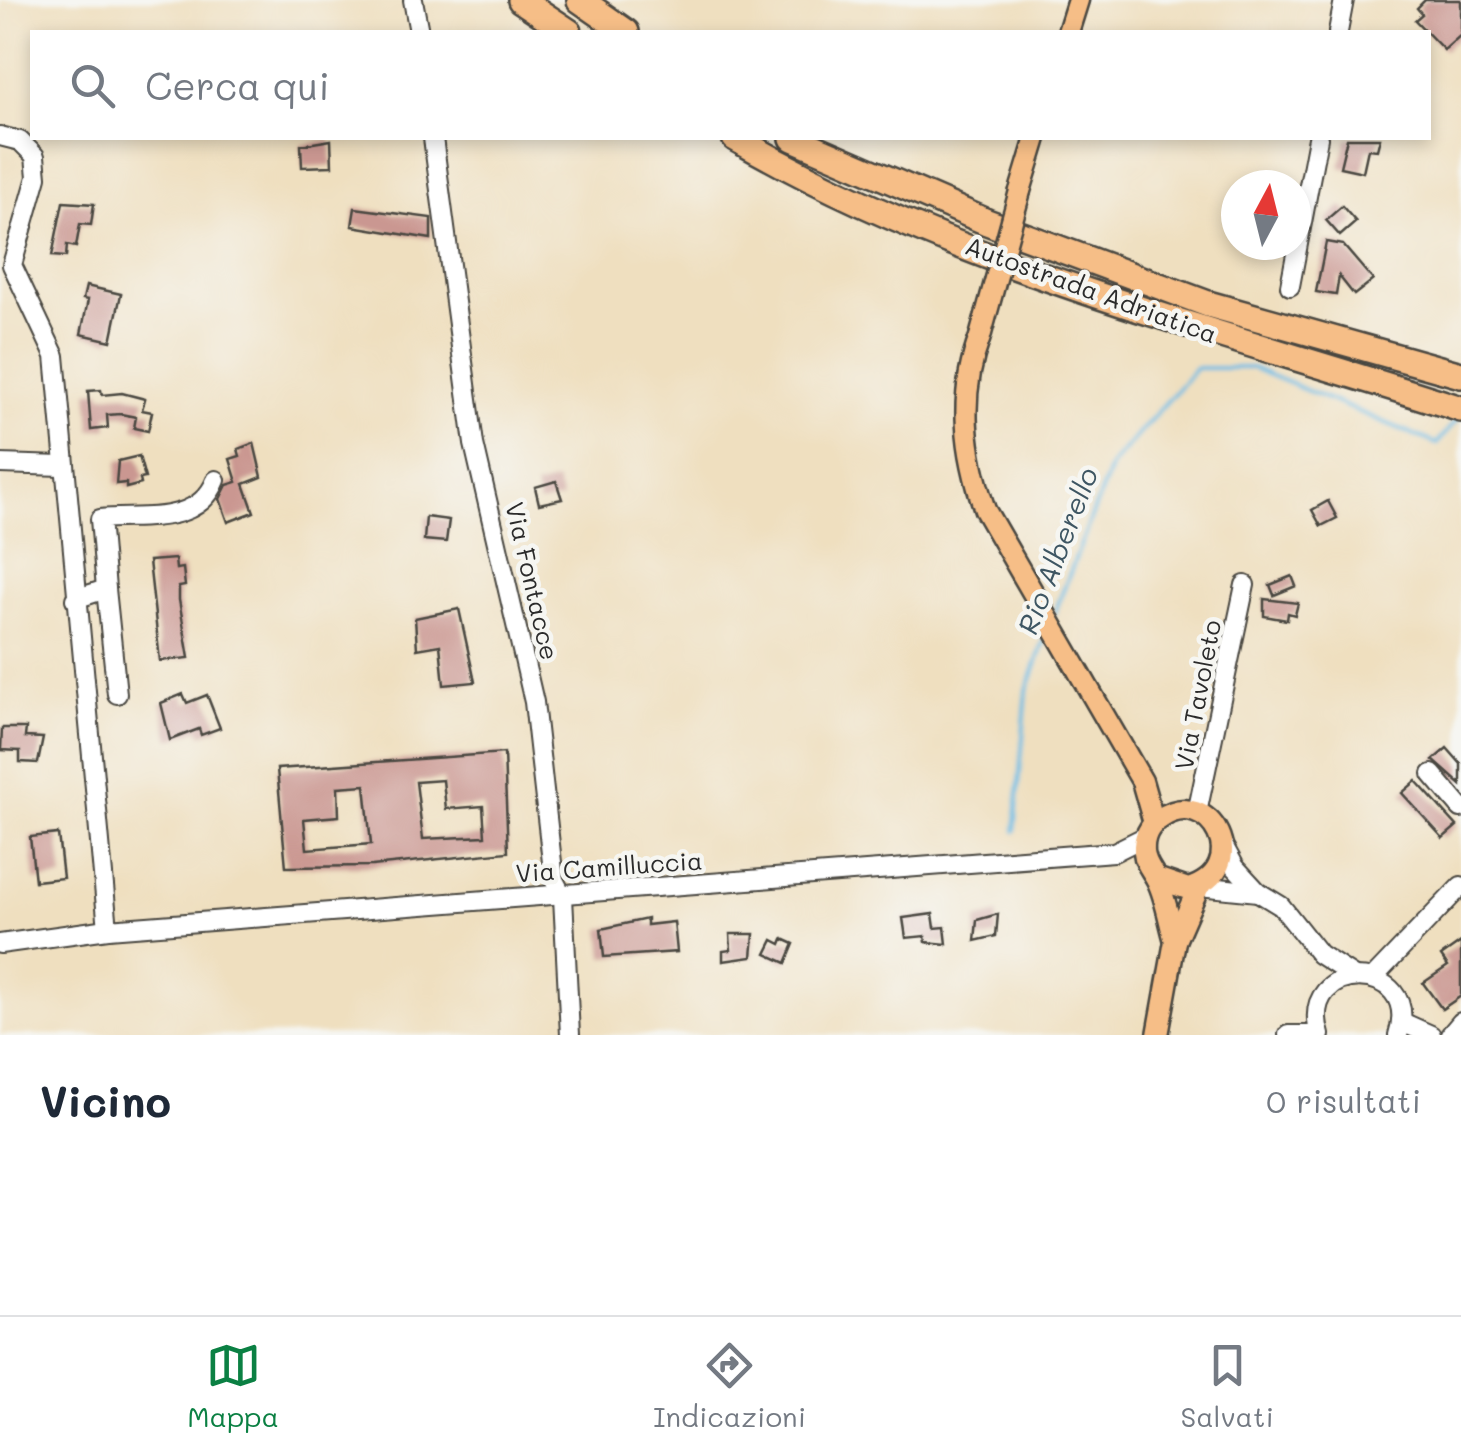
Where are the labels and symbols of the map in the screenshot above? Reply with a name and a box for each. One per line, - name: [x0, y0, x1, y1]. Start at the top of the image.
- north arrow: [1221, 170, 1311, 260]
- street label: Autostrada Adriatica: [961, 229, 1221, 349]
- water label: Rio Alberello: [1009, 462, 1105, 639]
- street label: Via Fontacce: [499, 499, 567, 663]
- street label: Via Tavoleto: [1167, 617, 1227, 773]
- street label: Via Camilluccia: [514, 844, 703, 888]

